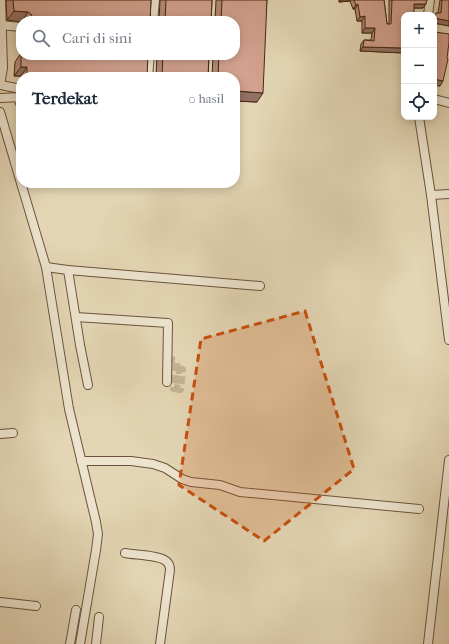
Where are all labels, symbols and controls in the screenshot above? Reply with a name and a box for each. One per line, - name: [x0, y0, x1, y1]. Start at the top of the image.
- map controls: [401, 12, 437, 120]
- button: +: [401, 12, 437, 48]
- search box: [16, 16, 240, 60]
- icon: search: [30, 27, 52, 49]
- text: Cari di sini: [62, 29, 132, 47]
- button: −: [401, 48, 437, 84]
- button: locate: [401, 84, 437, 120]
- text: Terdekat: [32, 88, 98, 108]
- text: 0 hasil: [188, 91, 224, 106]

